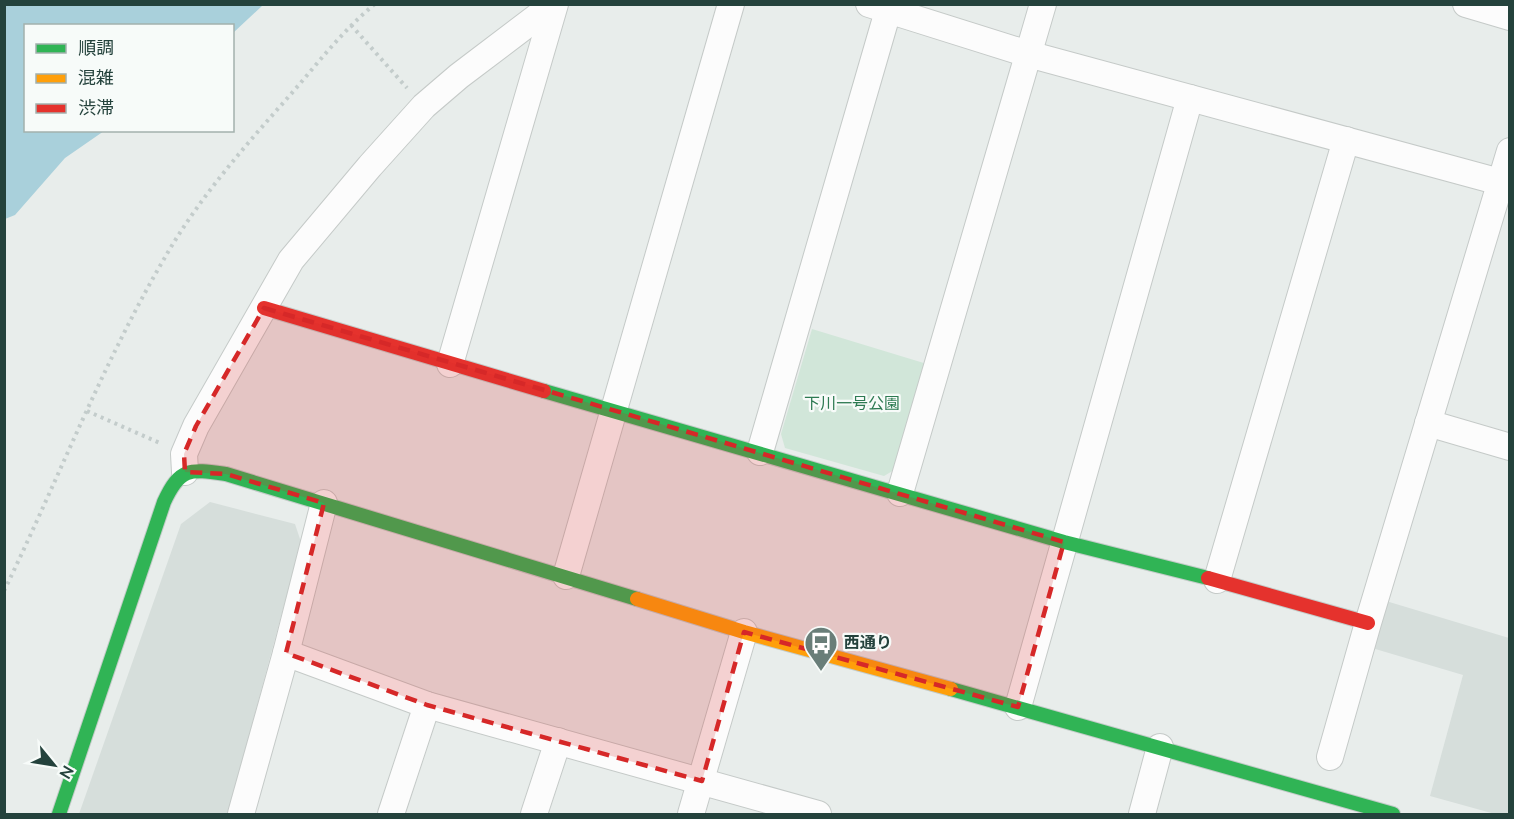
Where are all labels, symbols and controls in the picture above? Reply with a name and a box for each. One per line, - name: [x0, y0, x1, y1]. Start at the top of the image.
- legend: [24, 24, 234, 132]
- text: 順調: [78, 36, 114, 60]
- text: 混雑: [78, 66, 114, 90]
- text: 渋滞: [78, 96, 114, 120]
- park label: 下川一号公園: [804, 393, 900, 415]
- bus stop icon: 西通り: [803, 625, 839, 672]
- place label: 西通り: [844, 632, 892, 654]
- north arrow: [24, 735, 84, 795]
- text: N: [54, 761, 79, 783]

